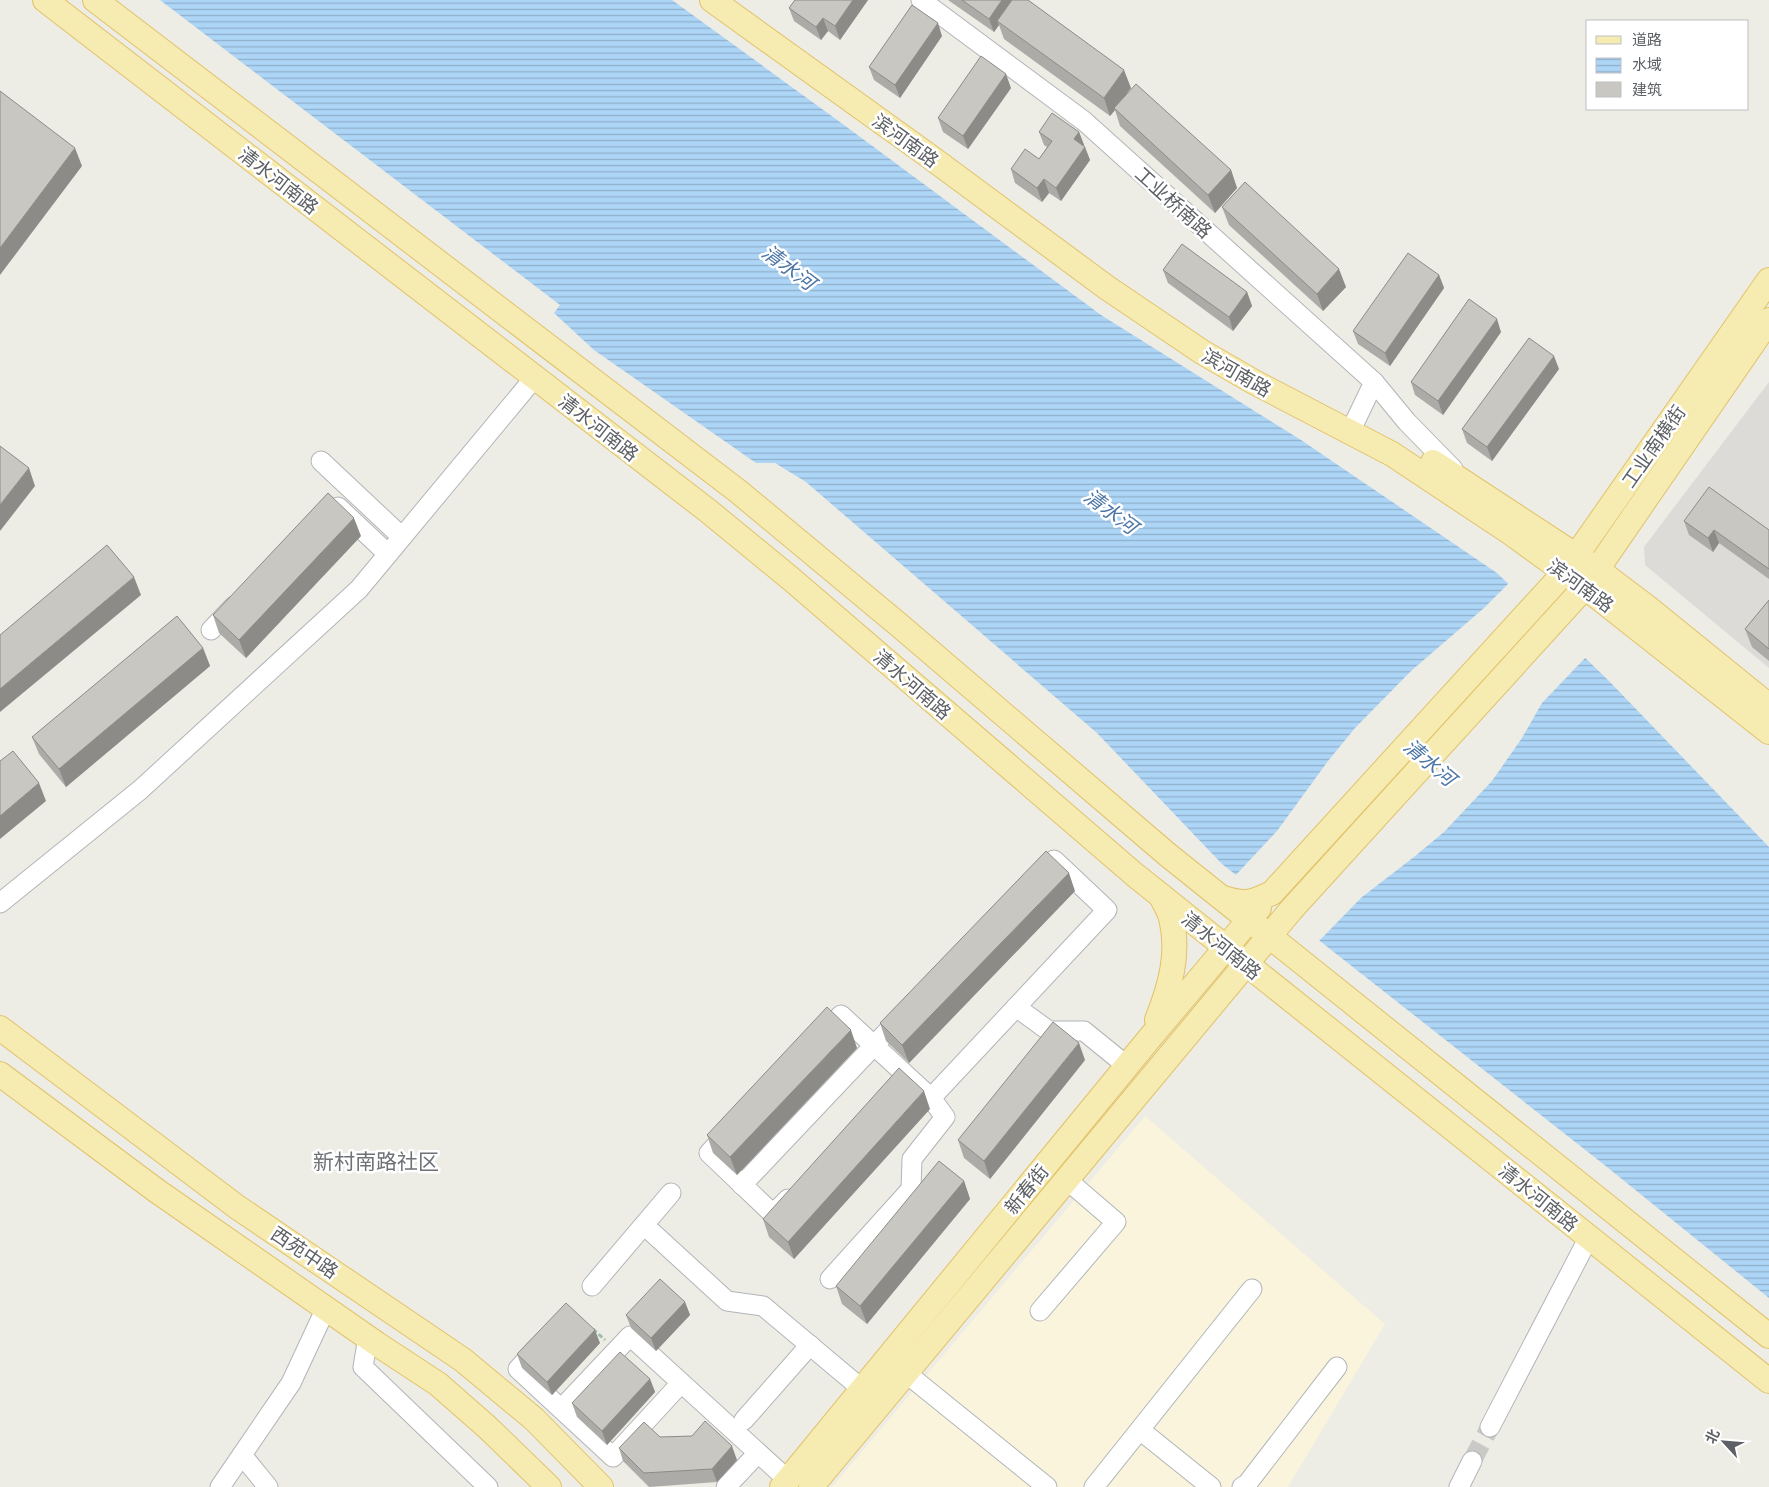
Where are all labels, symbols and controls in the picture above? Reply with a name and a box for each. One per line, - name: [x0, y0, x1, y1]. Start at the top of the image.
- legend: [1586, 20, 1749, 110]
- text: 道路: [1632, 28, 1662, 51]
- text: 水域: [1632, 53, 1662, 76]
- text: 建筑: [1632, 78, 1662, 101]
- street label: 滨河南路: [867, 106, 945, 174]
- street label: 清水河南路: [233, 139, 325, 221]
- street label: 工业桥南路: [1129, 159, 1219, 245]
- water label: 清水河: [756, 237, 825, 300]
- street label: 滨河南路: [1197, 340, 1277, 404]
- street label: 清水河南路: [553, 386, 645, 468]
- street label: 工业南横街: [1614, 399, 1692, 493]
- water label: 清水河: [1078, 481, 1147, 544]
- street label: 滨河南路: [1542, 551, 1620, 619]
- street label: 清水河南路: [868, 642, 958, 726]
- water label: 清水河: [1397, 731, 1466, 796]
- street label: 清水河南路: [1176, 904, 1268, 986]
- district label: 新村南路社区: [313, 1145, 439, 1177]
- street label: 清水河南路: [1493, 1156, 1585, 1238]
- street label: 新春街: [997, 1158, 1055, 1220]
- street label: 西苑中路: [265, 1219, 345, 1285]
- north arrow: [1699, 1417, 1749, 1467]
- text: 北: [1699, 1425, 1724, 1447]

